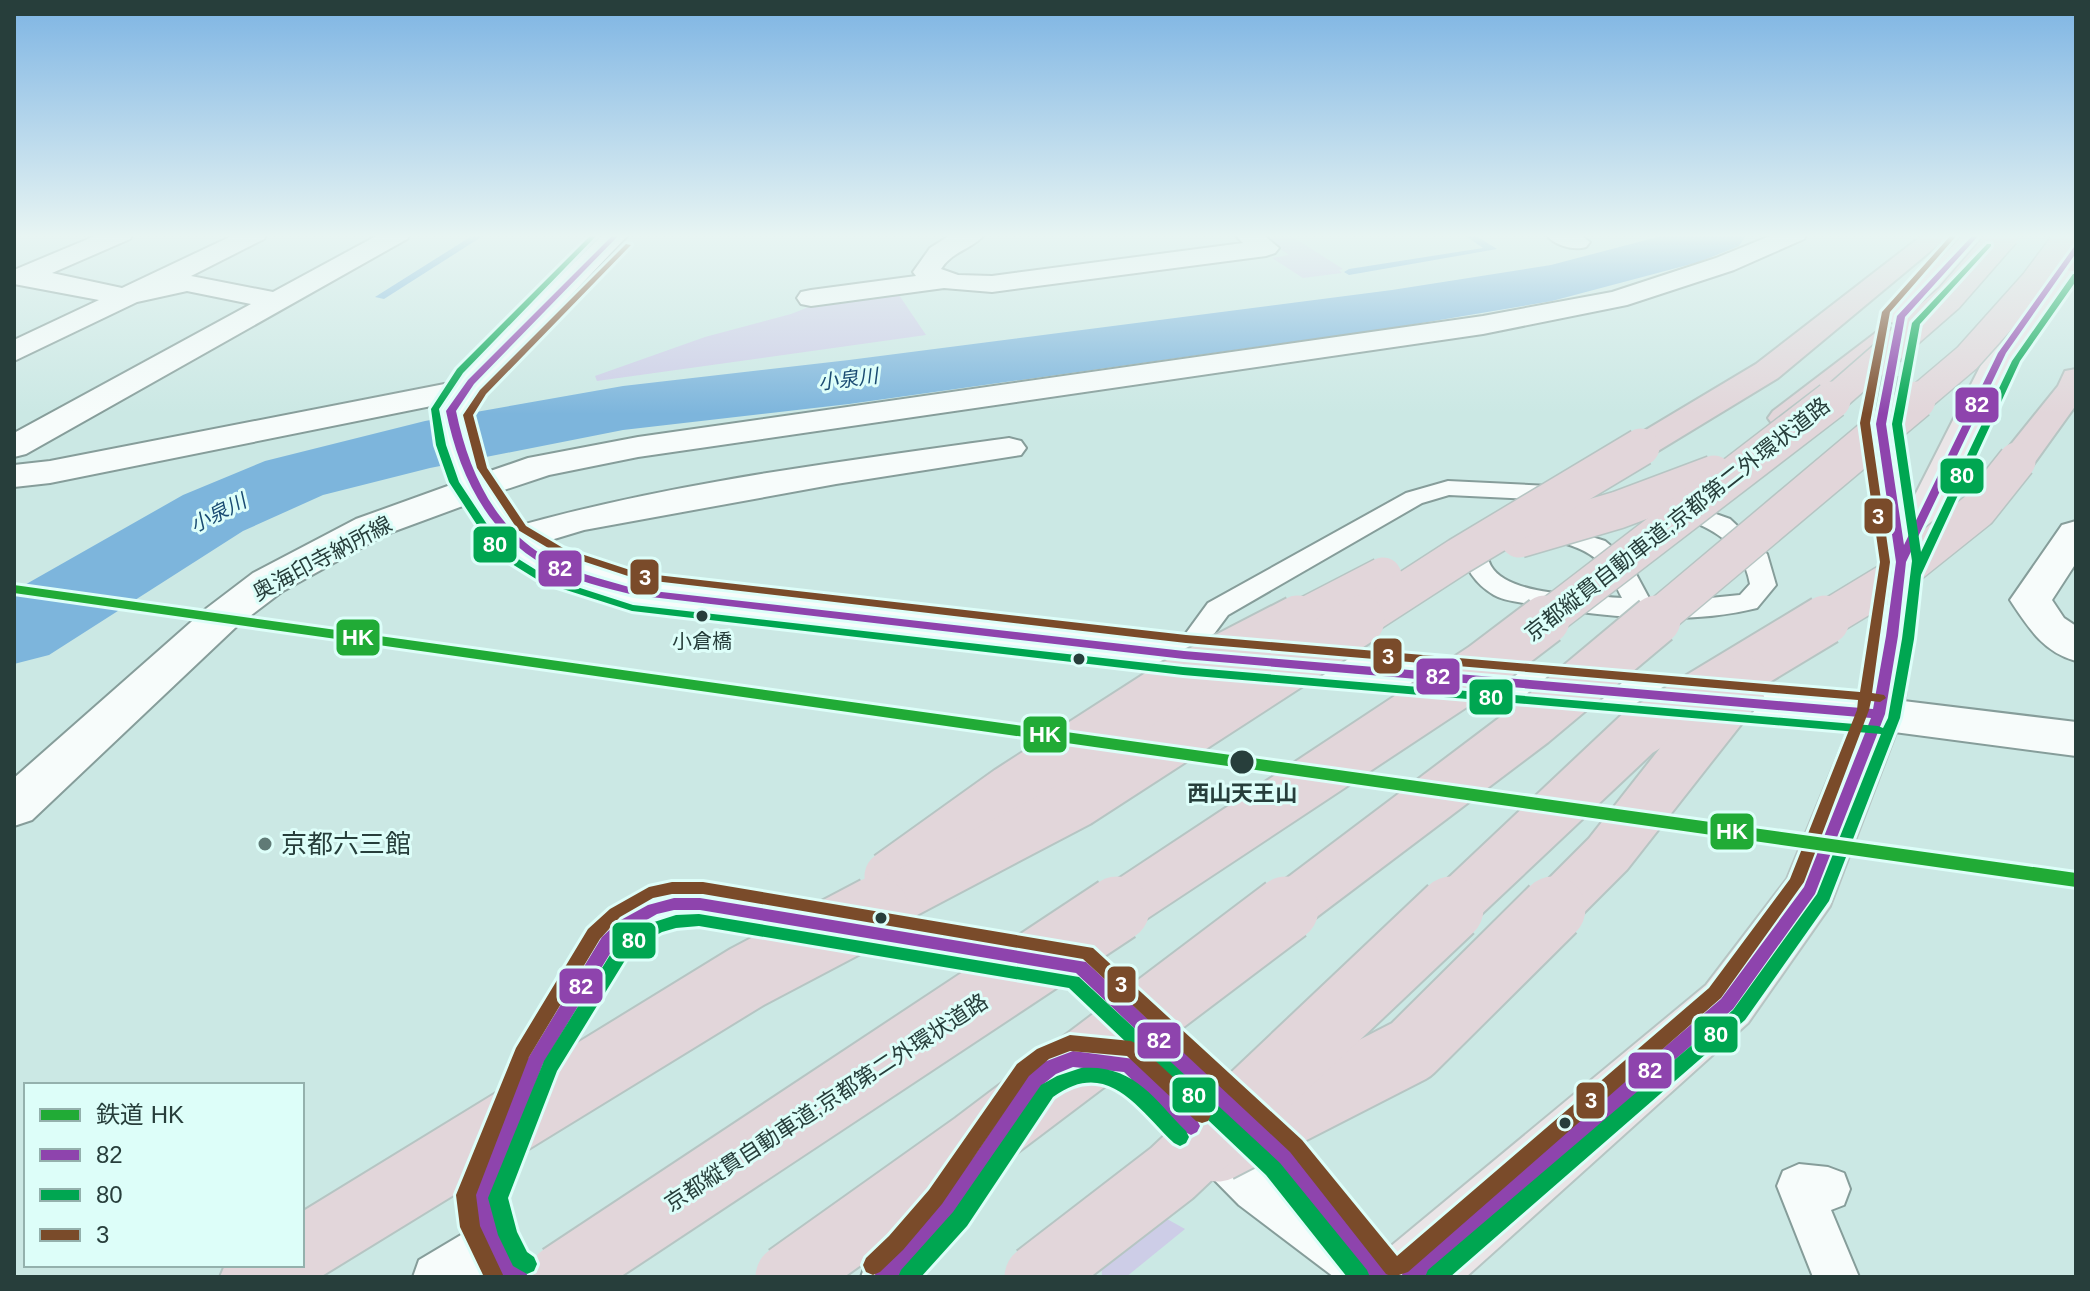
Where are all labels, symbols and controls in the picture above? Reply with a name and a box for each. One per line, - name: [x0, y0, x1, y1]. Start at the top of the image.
- water label: 小泉川: [817, 364, 881, 394]
- line badge: 82: [1954, 386, 2000, 424]
- text: 82: [1965, 392, 1989, 417]
- street label: 京都縦貫自動車道;京都第二外環状道路: [1520, 393, 1835, 646]
- line badge: 80: [1939, 457, 1985, 495]
- text: 80: [1950, 463, 1974, 488]
- water label: 小泉川: [186, 489, 252, 536]
- line badge: 3: [1863, 497, 1894, 535]
- text: 3: [1872, 504, 1884, 529]
- street label: 奥海印寺納所線: [248, 511, 396, 606]
- line badge: 80: [472, 525, 518, 564]
- text: 80: [483, 532, 507, 557]
- line badge: 82: [537, 549, 583, 588]
- text: 82: [548, 556, 572, 581]
- line badge: 3: [629, 558, 660, 596]
- text: 3: [639, 565, 651, 590]
- marker: 小倉橋: [694, 608, 710, 624]
- line badge: HK: [335, 618, 381, 657]
- text: HK: [342, 625, 374, 650]
- place label: 小倉橋: [672, 630, 732, 652]
- line badge: 3: [1372, 637, 1403, 675]
- text: 3: [1382, 644, 1394, 669]
- unlabelled marker: [1071, 651, 1087, 667]
- line badge: 82: [1415, 657, 1461, 696]
- text: 82: [1426, 664, 1450, 689]
- line badge: 80: [1468, 678, 1514, 716]
- text: 80: [1479, 685, 1503, 710]
- line badge: HK: [1022, 715, 1068, 754]
- text: HK: [1029, 722, 1061, 747]
- marker: 西山天王山: [1228, 748, 1256, 776]
- place label: 西山天王山: [1187, 781, 1297, 806]
- line badge: HK: [1709, 812, 1755, 851]
- text: HK: [1716, 819, 1748, 844]
- place label: 京都六三館: [281, 829, 411, 859]
- marker: 京都六三館: [256, 835, 274, 853]
- unlabelled marker: [873, 910, 889, 926]
- line badge: 80: [611, 921, 657, 960]
- text: 80: [622, 928, 646, 953]
- line badge: 3: [1106, 965, 1137, 1004]
- line badge: 82: [558, 967, 604, 1005]
- text: 3: [1115, 972, 1127, 997]
- text: 82: [569, 974, 593, 999]
- street label: 京都縦貫自動車道;京都第二外環状道路: [660, 988, 992, 1216]
- line badge: 80: [1693, 1015, 1739, 1054]
- line badge: 82: [1136, 1021, 1182, 1060]
- text: 80: [1704, 1022, 1728, 1047]
- text: 82: [1147, 1028, 1171, 1053]
- line badge: 82: [1627, 1051, 1673, 1090]
- text: 82: [1638, 1058, 1662, 1083]
- line badge: 80: [1171, 1076, 1217, 1114]
- line badge: 3: [1575, 1081, 1606, 1120]
- legend: [24, 1083, 304, 1267]
- text: 80: [1182, 1083, 1206, 1108]
- text: 3: [1585, 1088, 1597, 1113]
- text: 鉄道 HK: [96, 1101, 184, 1128]
- unlabelled marker: [1557, 1115, 1573, 1131]
- text: 82: [96, 1141, 123, 1168]
- text: 80: [96, 1181, 123, 1208]
- text: 3: [96, 1221, 109, 1248]

